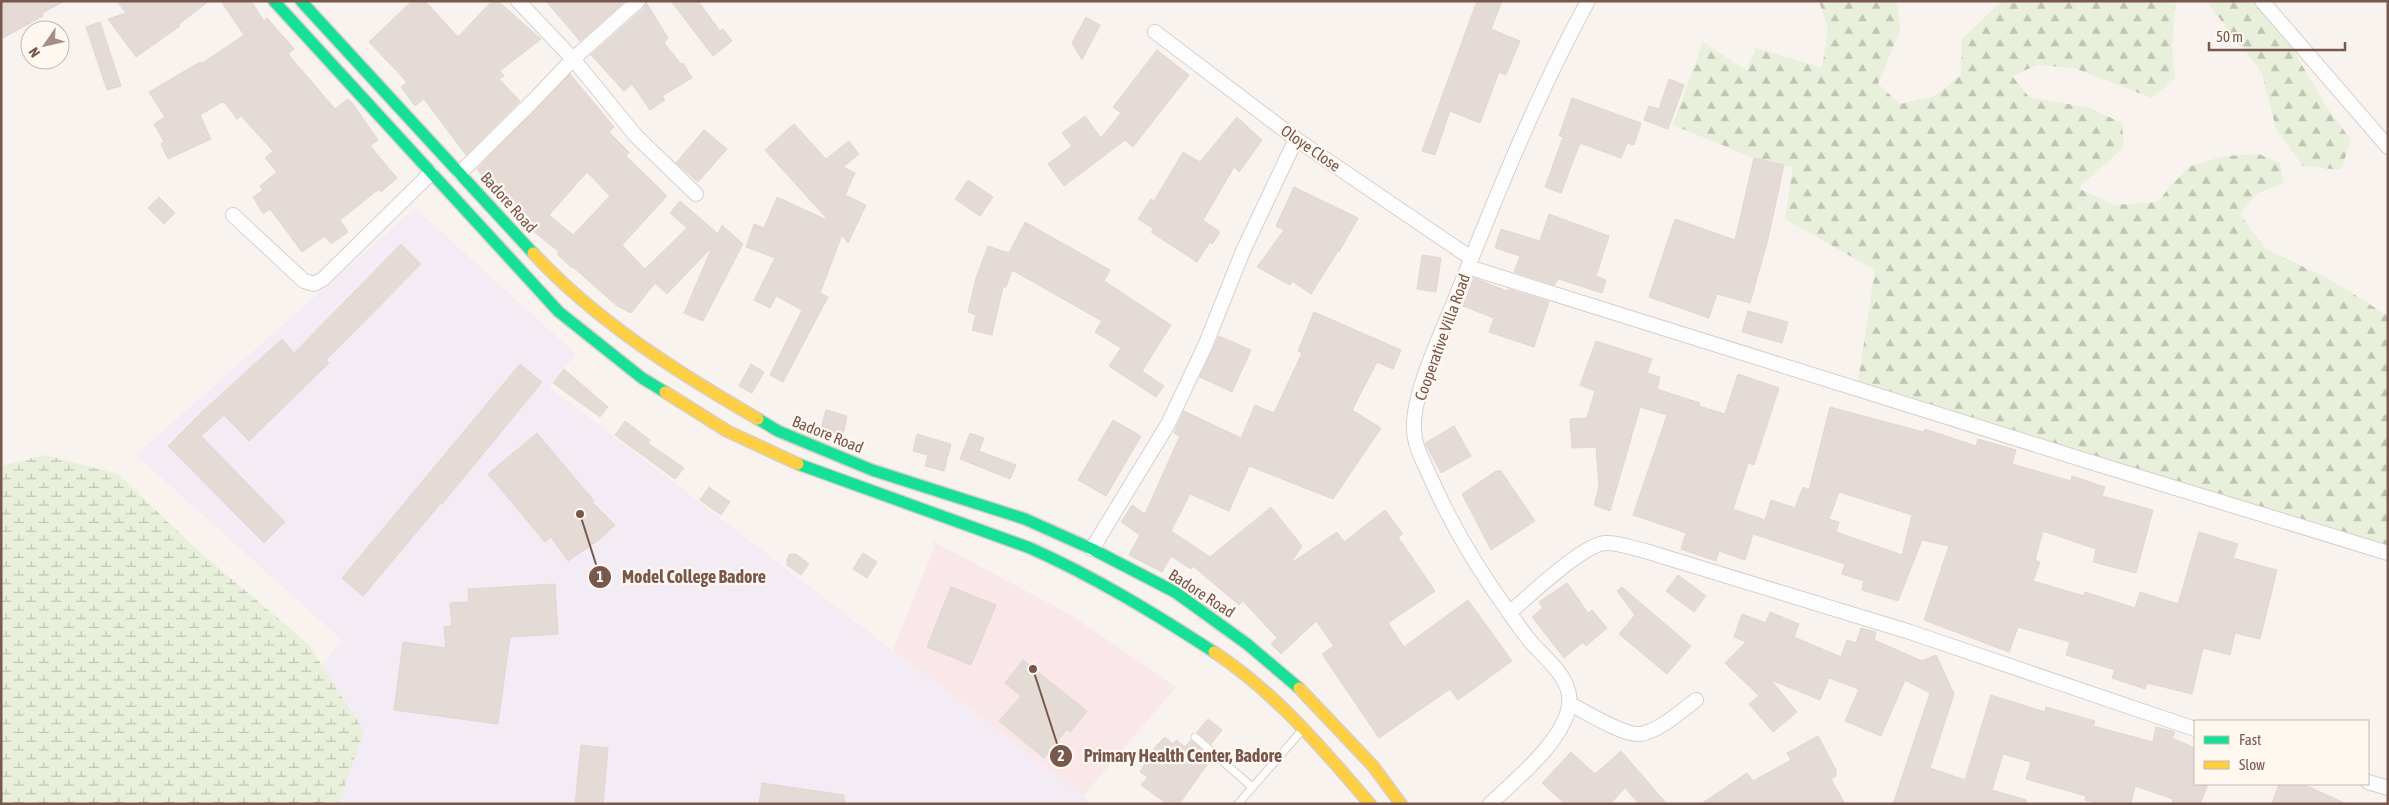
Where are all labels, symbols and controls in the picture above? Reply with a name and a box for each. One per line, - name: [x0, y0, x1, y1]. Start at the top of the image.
- north arrow: [20, 20, 70, 70]
- scale bar: [2209, 20, 2345, 52]
- text: 50 m: [2216, 28, 2243, 45]
- text: N: [25, 44, 43, 60]
- street label: Oloye Close: [1277, 121, 1344, 176]
- street label: Badore Road: [477, 168, 541, 236]
- street label: Cooperative Villa Road: [1411, 271, 1474, 403]
- street label: Badore Road: [790, 412, 866, 456]
- callout: Model College Badore: [587, 561, 776, 594]
- street label: Badore Road: [1166, 565, 1238, 621]
- text: Model College Badore: [622, 566, 766, 587]
- text: 1: [596, 568, 604, 585]
- legend: [2194, 720, 2369, 785]
- text: Fast: [2239, 731, 2261, 748]
- callout: Primary Health Center, Badore: [1048, 740, 1292, 773]
- text: Primary Health Center, Badore: [1084, 745, 1282, 766]
- text: 2: [1057, 747, 1065, 764]
- text: Slow: [2239, 756, 2265, 773]

